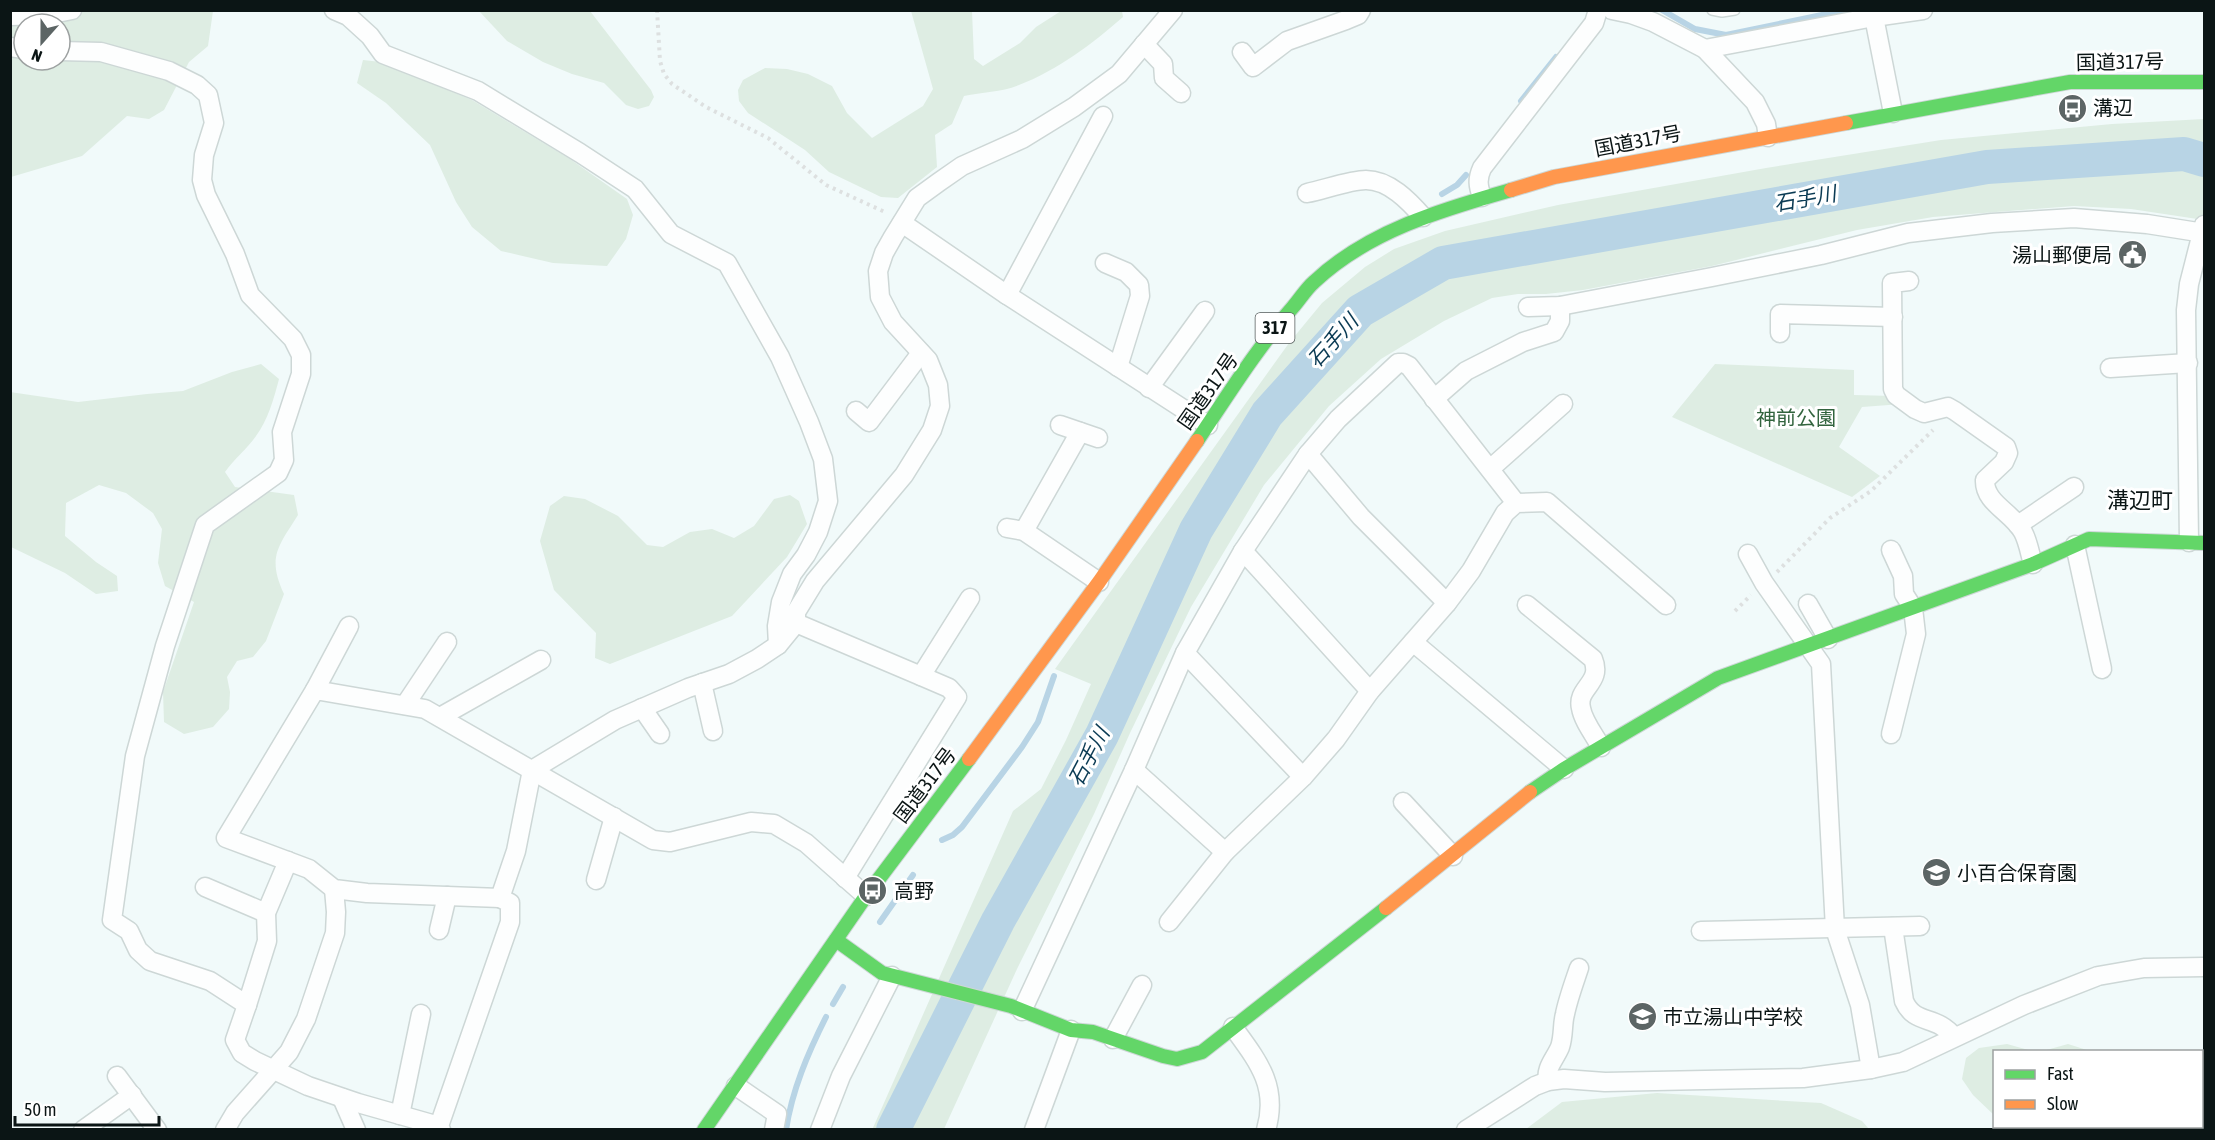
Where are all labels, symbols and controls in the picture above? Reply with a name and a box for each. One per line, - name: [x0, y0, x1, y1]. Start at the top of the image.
- north arrow: [12, 12, 72, 72]
- text: N: [29, 46, 44, 66]
- street label: 国道317号: [2076, 49, 2164, 74]
- bus stop icon: 溝辺: [2056, 92, 2088, 124]
- place label: 溝辺: [2093, 96, 2133, 119]
- street label: 国道317号: [1592, 121, 1683, 160]
- water label: 石手川: [1772, 180, 1840, 215]
- public building icon: 湯山郵便局: [2117, 239, 2149, 271]
- place label: 湯山郵便局: [2012, 243, 2112, 266]
- water label: 石手川: [1302, 307, 1364, 372]
- road number: 317: [1256, 313, 1294, 343]
- street label: 国道317号: [1173, 348, 1242, 433]
- park label: 神前公園: [1756, 406, 1836, 429]
- district label: 溝辺町: [2107, 487, 2173, 513]
- water label: 石手川: [1063, 721, 1114, 790]
- street label: 国道317号: [889, 743, 960, 827]
- school or university icon: 小百合保育園: [1920, 857, 1952, 889]
- place label: 小百合保育園: [1957, 861, 2077, 884]
- bus stop icon: 高野: [857, 875, 889, 907]
- place label: 高野: [894, 879, 934, 902]
- school or university icon: 市立湯山中学校: [1626, 1001, 1658, 1033]
- place label: 市立湯山中学校: [1663, 1005, 1803, 1028]
- legend: [1993, 1050, 2203, 1128]
- text: Fast: [2047, 1063, 2074, 1084]
- scale bar: [15, 1089, 159, 1127]
- text: Slow: [2047, 1093, 2078, 1114]
- text: 50 m: [24, 1099, 56, 1120]

